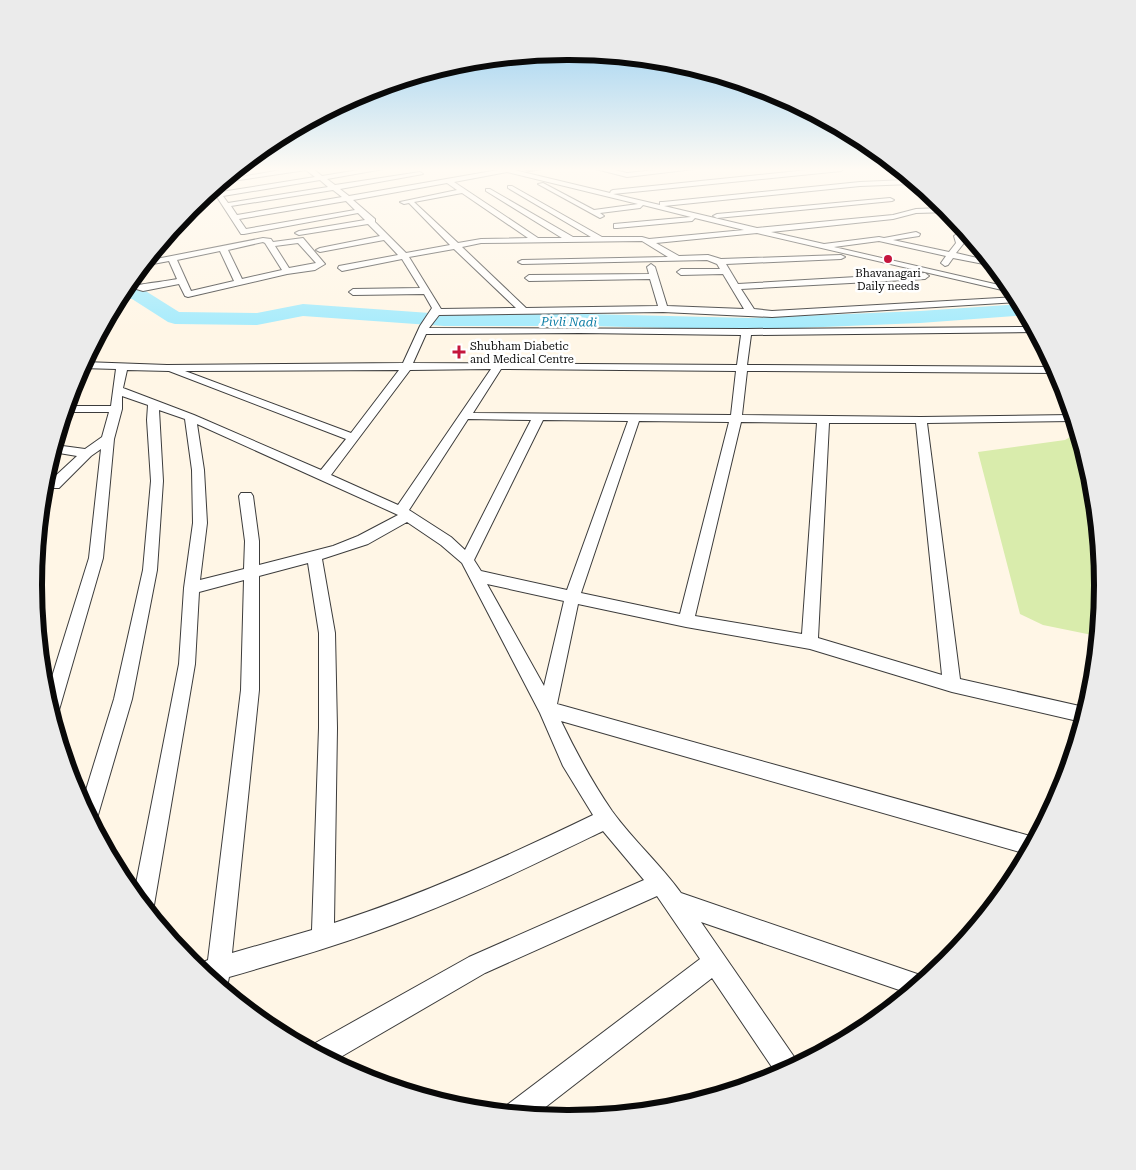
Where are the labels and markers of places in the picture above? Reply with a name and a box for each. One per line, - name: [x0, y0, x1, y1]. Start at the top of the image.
- marker: Bhavanagari Daily needs: [882, 253, 894, 265]
- place label: Bhavanagari Daily needs: [855, 267, 921, 293]
- place label: Shubham Diabetic and Medical Centre: [470, 340, 574, 366]
- marker: Shubham Diabetic and Medical Centre: [452, 345, 466, 359]

